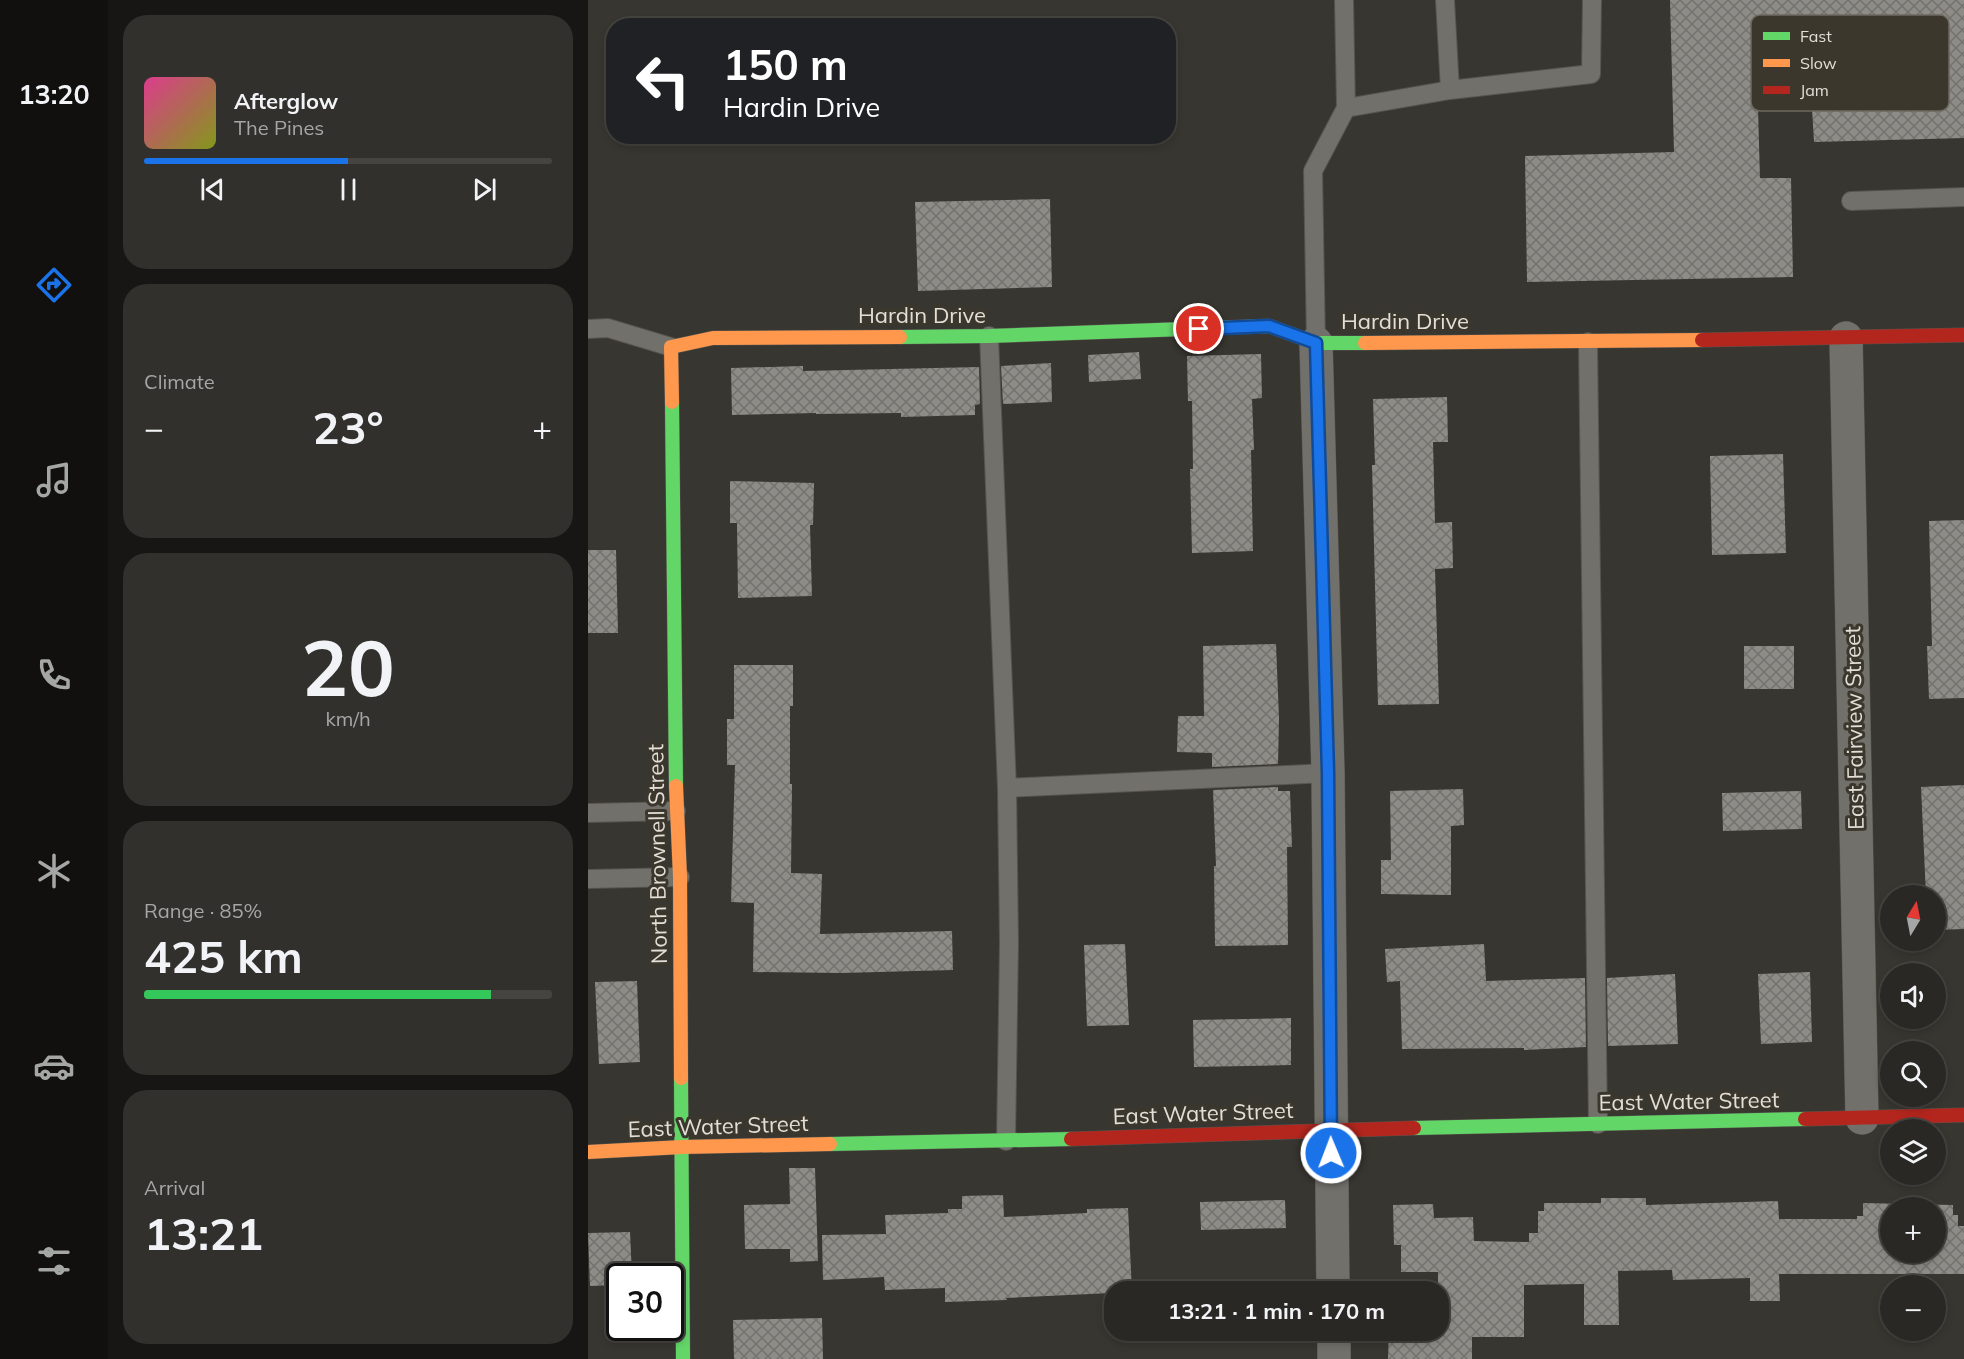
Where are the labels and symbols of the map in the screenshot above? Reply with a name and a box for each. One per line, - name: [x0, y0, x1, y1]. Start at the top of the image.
- legend: [1751, 15, 1949, 111]
- text: Fast: [1800, 26, 1832, 46]
- text: Slow: [1800, 53, 1837, 73]
- text: Jam: [1800, 80, 1829, 100]
- street label: Hardin Drive: [858, 301, 986, 329]
- pin: [1173, 303, 1224, 354]
- street label: Hardin Drive: [1341, 307, 1469, 335]
- street label: East Fairview Street: [1838, 626, 1870, 830]
- street label: North Brownell Street: [641, 743, 673, 964]
- north arrow: [1880, 885, 1946, 951]
- street label: East Water Street: [1598, 1085, 1780, 1117]
- street label: East Water Street: [1112, 1096, 1294, 1130]
- street label: East Water Street: [627, 1109, 809, 1143]
- position arrow: [1299, 1121, 1363, 1185]
- speed limit sign: 30: [606, 1263, 684, 1341]

